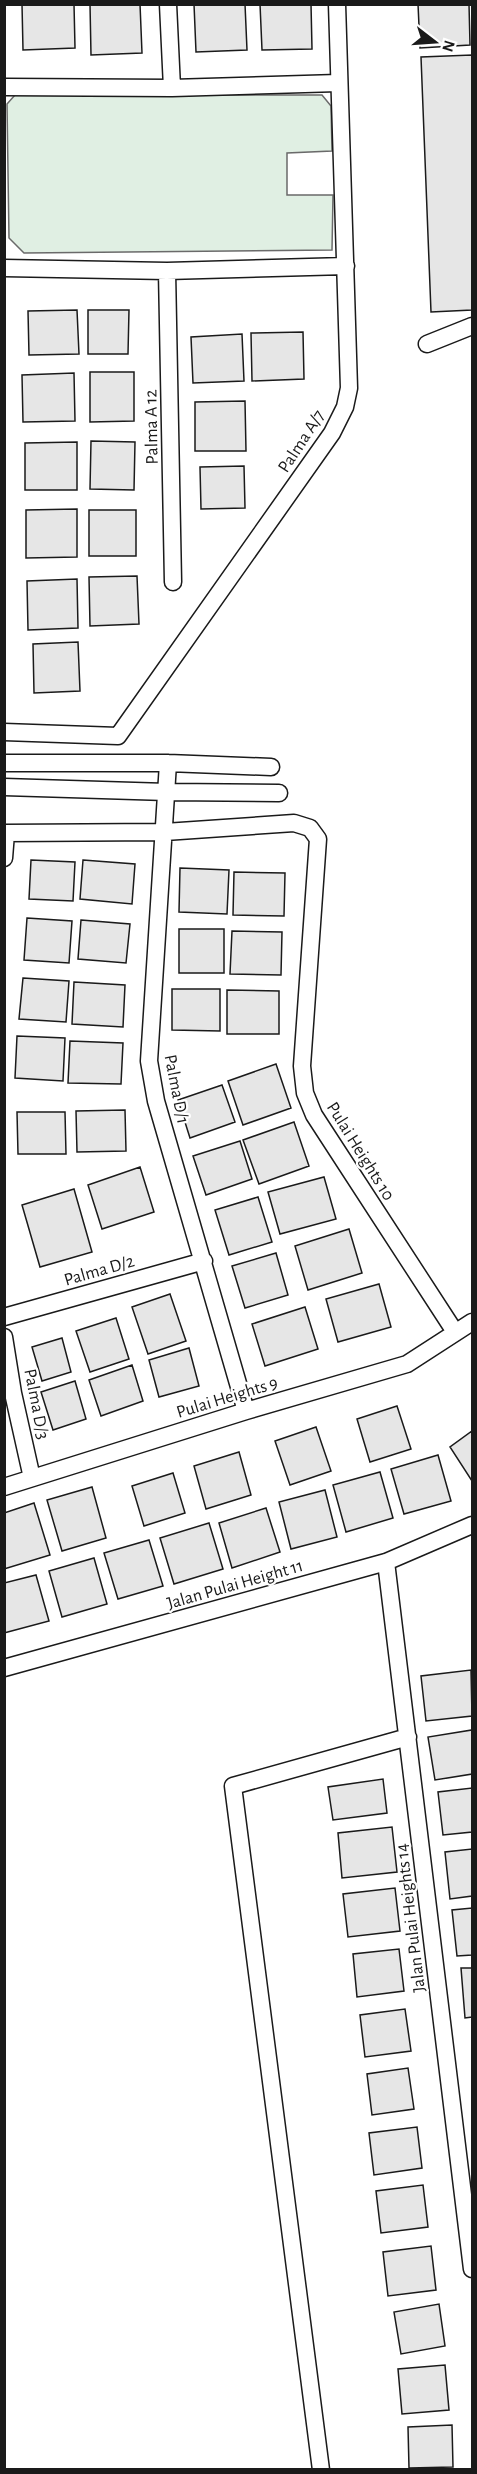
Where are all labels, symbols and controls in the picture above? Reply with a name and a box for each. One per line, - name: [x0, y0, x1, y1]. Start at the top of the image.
- north arrow: [405, 12, 465, 72]
- text: N: [439, 38, 458, 54]
- street label: Palma A 12: [142, 389, 162, 465]
- street label: Palma A/7: [275, 407, 329, 476]
- street label: Palma D/1: [160, 1053, 192, 1125]
- street label: Pulai Heights 10: [323, 1099, 398, 1204]
- street label: Palma D/2: [62, 1252, 137, 1290]
- street label: Palma D/3: [20, 1367, 52, 1441]
- street label: Pulai Heights 9: [174, 1374, 280, 1422]
- street label: Jalan Pulai Height 11: [165, 1557, 305, 1613]
- street label: Jalan Pulai Heights 14: [393, 1842, 429, 1993]

